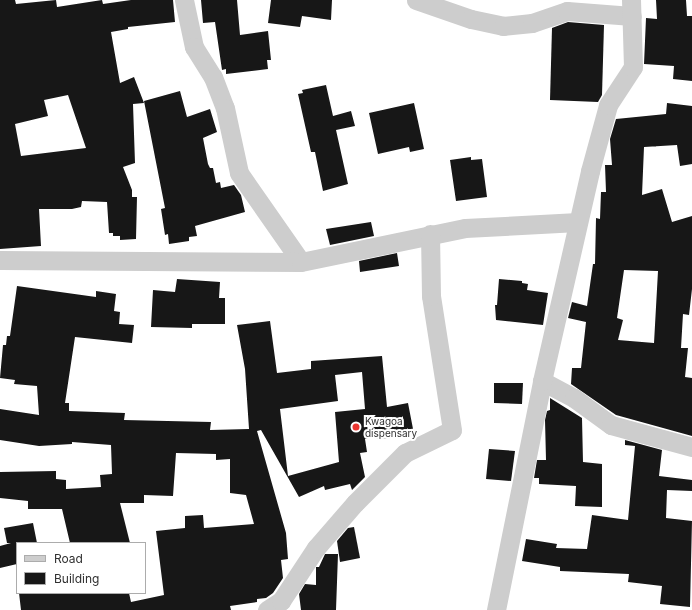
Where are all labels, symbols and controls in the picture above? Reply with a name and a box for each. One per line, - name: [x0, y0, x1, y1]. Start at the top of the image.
- place label: Kwagoa dispensary: [365, 415, 417, 438]
- marker: Kwagoa dispensary: [350, 421, 362, 433]
- legend: [16, 542, 146, 594]
- text: Road: [54, 551, 83, 566]
- text: Building: [54, 571, 99, 586]

